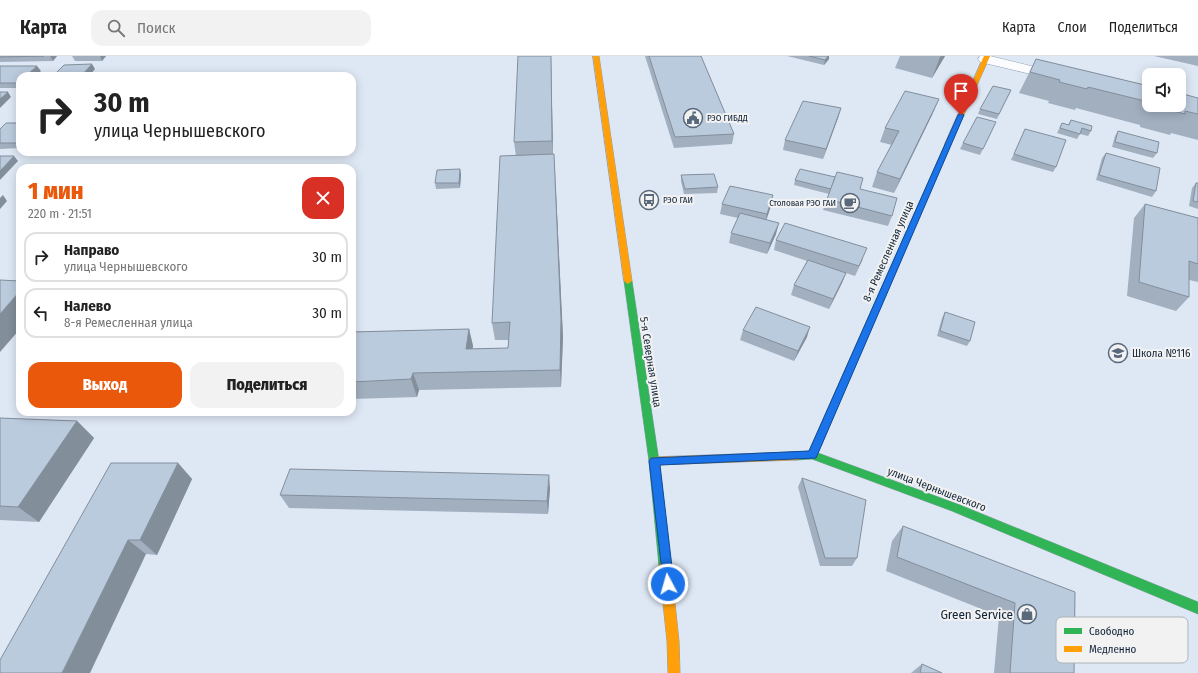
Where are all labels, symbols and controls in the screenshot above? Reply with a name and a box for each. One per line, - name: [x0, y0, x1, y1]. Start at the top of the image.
- search box: [91, 10, 371, 46]
- text: Карта: [20, 16, 67, 39]
- icon: search: [105, 17, 127, 39]
- text: Поиск: [137, 19, 175, 37]
- text: Карта: [1002, 19, 1036, 36]
- text: Слои: [1058, 19, 1087, 36]
- text: Поделиться: [1109, 19, 1178, 36]
- map controls: [1142, 68, 1186, 112]
- button: sound: [1142, 68, 1186, 112]
- pin: [944, 74, 978, 115]
- icon: arrive: [950, 80, 972, 102]
- text: 30 m: [94, 86, 150, 119]
- icon: right: [28, 88, 80, 140]
- public building icon: РЭО ГИБДД: [682, 107, 704, 129]
- place label: РЭО ГИБДД: [707, 113, 748, 123]
- text: улица Чернышевского: [94, 120, 265, 142]
- text: 1 мин: [28, 177, 83, 205]
- button: close: [302, 177, 344, 219]
- bus stop icon: РЭО ГАИ: [638, 189, 660, 211]
- cafe icon: Столовая РЭО ГАИ: [839, 192, 861, 214]
- place label: РЭО ГАИ: [663, 195, 693, 205]
- place label: Столовая РЭО ГАИ: [769, 198, 836, 208]
- street label: 8-я Ремесленная улица: [860, 199, 917, 304]
- text: 220 m · 21:51: [28, 206, 92, 221]
- text: Направо: [64, 241, 119, 259]
- icon: right: [30, 246, 52, 268]
- text: 30 m: [312, 248, 342, 266]
- text: улица Чернышевского: [64, 259, 188, 274]
- text: Налево: [64, 297, 111, 315]
- icon: left: [30, 302, 52, 324]
- text: 30 m: [312, 304, 342, 322]
- text: 8-я Ремесленная улица: [64, 315, 193, 330]
- street label: 5-я Северная улица: [637, 316, 664, 408]
- school or university icon: Школа №116: [1107, 342, 1129, 364]
- place label: Школа №116: [1132, 347, 1191, 360]
- button: Выход: [28, 362, 182, 408]
- button: Поделиться: [190, 362, 344, 408]
- street label: улица Чернышевского: [886, 465, 988, 514]
- position arrow: [647, 563, 689, 605]
- shop icon: Green Service: [1016, 603, 1038, 625]
- place label: Green Service: [940, 607, 1013, 622]
- legend: [1056, 617, 1188, 663]
- text: Свободно: [1089, 625, 1134, 638]
- text: Медленно: [1089, 643, 1137, 656]

